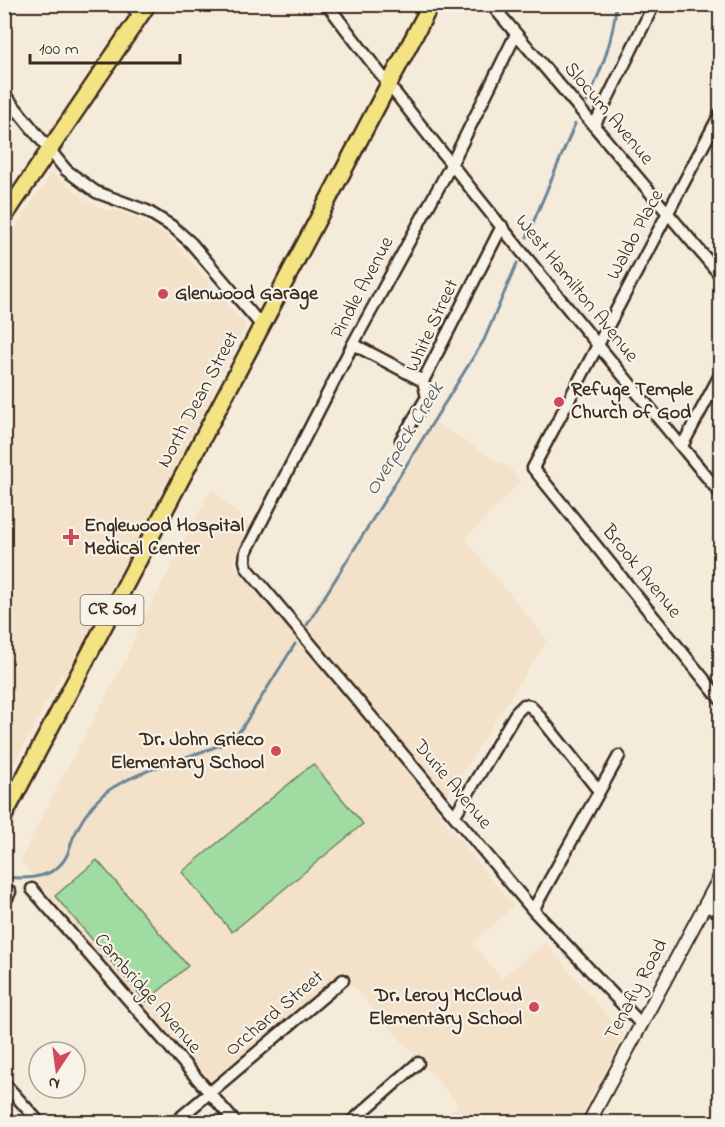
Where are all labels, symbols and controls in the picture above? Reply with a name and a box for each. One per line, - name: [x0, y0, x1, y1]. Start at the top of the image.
- scale bar: [30, 27, 180, 65]
- text: 100 m: [39, 37, 79, 63]
- street label: Slocum Avenue: [556, 56, 660, 172]
- street label: Waldo Place: [600, 185, 672, 285]
- street label: West Hamilton Avenue: [507, 209, 645, 369]
- street label: Pindle Avenue: [324, 232, 402, 344]
- street label: White Street: [399, 274, 467, 377]
- place label: Glenwood Garage: [175, 280, 319, 310]
- marker: Glenwood Garage: [156, 287, 170, 301]
- street label: North Dean Street: [151, 326, 247, 473]
- water label: Overpeck Creek: [358, 376, 452, 502]
- place label: Refuge Temple Church of God: [571, 376, 694, 428]
- marker: Refuge Temple Church of God: [552, 395, 566, 409]
- place label: Englewood Hospital Medical Center: [84, 512, 244, 564]
- street label: Brook Avenue: [593, 518, 688, 625]
- marker: Englewood Hospital Medical Center: [62, 528, 80, 546]
- road number: CR 501: [80, 595, 144, 625]
- place label: Dr. John Grieco Elementary School: [111, 726, 264, 779]
- street label: Durie Avenue: [405, 733, 498, 836]
- marker: Dr. John Grieco Elementary School: [269, 744, 283, 758]
- street label: Cambridge Avenue: [86, 927, 208, 1061]
- street label: Tenafly Road: [598, 934, 676, 1046]
- street label: Orchard Street: [219, 964, 331, 1064]
- place label: Dr. Leroy McCloud Elementary School: [369, 982, 523, 1035]
- marker: Dr. Leroy McCloud Elementary School: [527, 1000, 541, 1014]
- north arrow: [27, 1040, 87, 1100]
- text: N: [46, 1070, 62, 1096]

